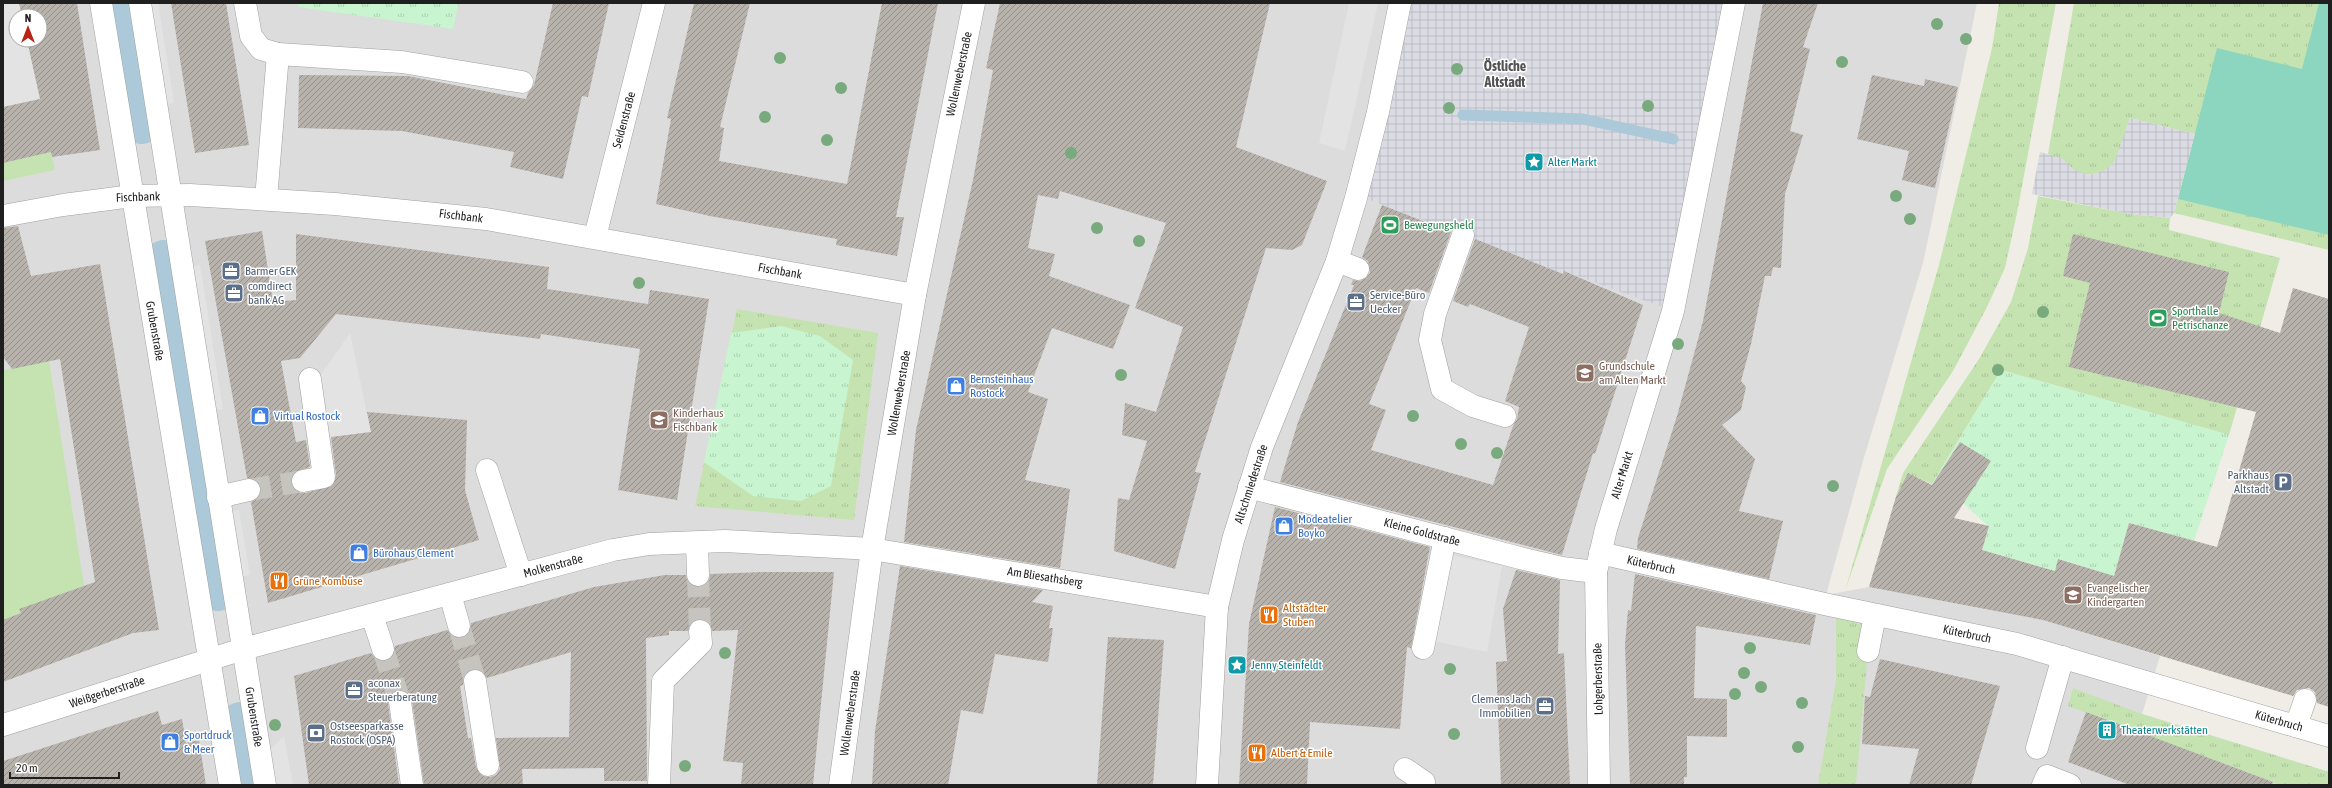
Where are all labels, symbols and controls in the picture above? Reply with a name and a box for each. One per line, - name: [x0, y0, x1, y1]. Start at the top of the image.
- north arrow: [8, 8, 48, 48]
- text: N: [25, 12, 31, 24]
- street label: Wollenweberstraße: [943, 30, 975, 118]
- district label: Östliche Altstadt: [1484, 58, 1526, 90]
- street label: Seidenstraße: [610, 90, 638, 150]
- place icon: Alter Markt: [1523, 151, 1545, 173]
- place label: Alter Markt: [1548, 155, 1597, 169]
- street label: Fischbank: [116, 189, 161, 205]
- street label: Fischbank: [438, 206, 485, 226]
- sports icon: Bewegungsheld: [1379, 214, 1401, 236]
- place label: Bewegungsheld: [1404, 218, 1474, 232]
- office icon: Barmer GEK: [220, 260, 242, 282]
- street label: Fischbank: [757, 260, 804, 282]
- place label: Barmer GEK: [245, 264, 297, 278]
- place label: comdirect bank AG: [248, 279, 293, 307]
- office icon: comdirect bank AG: [223, 282, 245, 304]
- place label: Service-Büro Uecker: [1370, 288, 1426, 316]
- office icon: Service-Büro Uecker: [1345, 291, 1367, 313]
- street label: Grubenstraße: [143, 300, 167, 362]
- place label: Sporthalle Petrischanze: [2172, 304, 2229, 332]
- sports icon: Sporthalle Petrischanze: [2147, 307, 2169, 329]
- street label: Wollenweberstraße: [885, 349, 913, 437]
- place label: Grundschule am Alten Markt: [1599, 359, 1667, 387]
- school or university icon: Grundschule am Alten Markt: [1574, 362, 1596, 384]
- place label: Bernsteinhaus Rostock: [970, 372, 1034, 400]
- shop icon: Bernsteinhaus Rostock: [945, 375, 967, 397]
- shop icon: Virtual Rostock: [249, 405, 271, 427]
- place label: Kinderhaus Fischbank: [673, 406, 724, 434]
- place label: Virtual Rostock: [274, 409, 341, 423]
- school or university icon: Kinderhaus Fischbank: [648, 409, 670, 431]
- street label: Altschmiedestraße: [1232, 443, 1270, 525]
- street label: Alter Markt: [1608, 449, 1636, 500]
- place label: Parkhaus Altstadt: [2228, 468, 2270, 496]
- parking icon: Parkhaus Altstadt: [2272, 471, 2294, 493]
- place label: Modeatelier Boyko: [1298, 512, 1353, 540]
- shop icon: Modeatelier Boyko: [1273, 515, 1295, 537]
- street label: Kleine Goldstraße: [1382, 515, 1462, 549]
- shop icon: Bürohaus Clement: [348, 542, 370, 564]
- place label: Bürohaus Clement: [373, 546, 455, 560]
- street label: Molkenstraße: [522, 551, 584, 581]
- street label: Küterbruch: [1625, 553, 1677, 577]
- street label: Am Bliesathsberg: [1006, 564, 1084, 590]
- restaurant icon: Grüne Kombüse: [268, 570, 290, 592]
- place label: Grüne Kombüse: [293, 574, 363, 588]
- place label: Evangelischer Kindergarten: [2087, 581, 2149, 609]
- school or university icon: Evangelischer Kindergarten: [2062, 584, 2084, 606]
- place label: Altstädter Stuben: [1283, 601, 1327, 629]
- restaurant icon: Altstädter Stuben: [1258, 604, 1280, 626]
- street label: Küterbruch: [1941, 622, 1993, 646]
- street label: Lohgerberstraße: [1590, 643, 1606, 715]
- place icon: Jenny Steinfeldt: [1226, 654, 1248, 676]
- place label: Jenny Steinfeldt: [1251, 658, 1322, 672]
- street label: Wollenweberstraße: [837, 669, 863, 757]
- street label: Weißgerberstraße: [68, 673, 146, 711]
- place label: aconax Steuerberatung: [368, 676, 438, 704]
- office icon: aconax Steuerberatung: [343, 679, 365, 701]
- street label: Grubenstraße: [242, 686, 266, 748]
- place label: Clemens Jach Immobilien: [1472, 692, 1531, 720]
- office icon: Clemens Jach Immobilien: [1534, 695, 1556, 717]
- street label: Küterbruch: [2253, 707, 2305, 735]
- place label: Ostseesparkasse Rostock (OSPA): [330, 719, 404, 747]
- building icon: Theaterwerkstätten: [2096, 719, 2118, 741]
- bank icon: Ostseesparkasse Rostock (OSPA): [305, 722, 327, 744]
- place label: Theaterwerkstätten: [2121, 723, 2208, 737]
- place label: Sportdruck & Meer: [184, 728, 233, 756]
- shop icon: Sportdruck & Meer: [159, 731, 181, 753]
- restaurant icon: Albert & Emile: [1246, 742, 1268, 764]
- place label: Albert & Emile: [1271, 746, 1333, 760]
- scale bar: [10, 754, 119, 780]
- text: 20 m: [16, 761, 38, 775]

